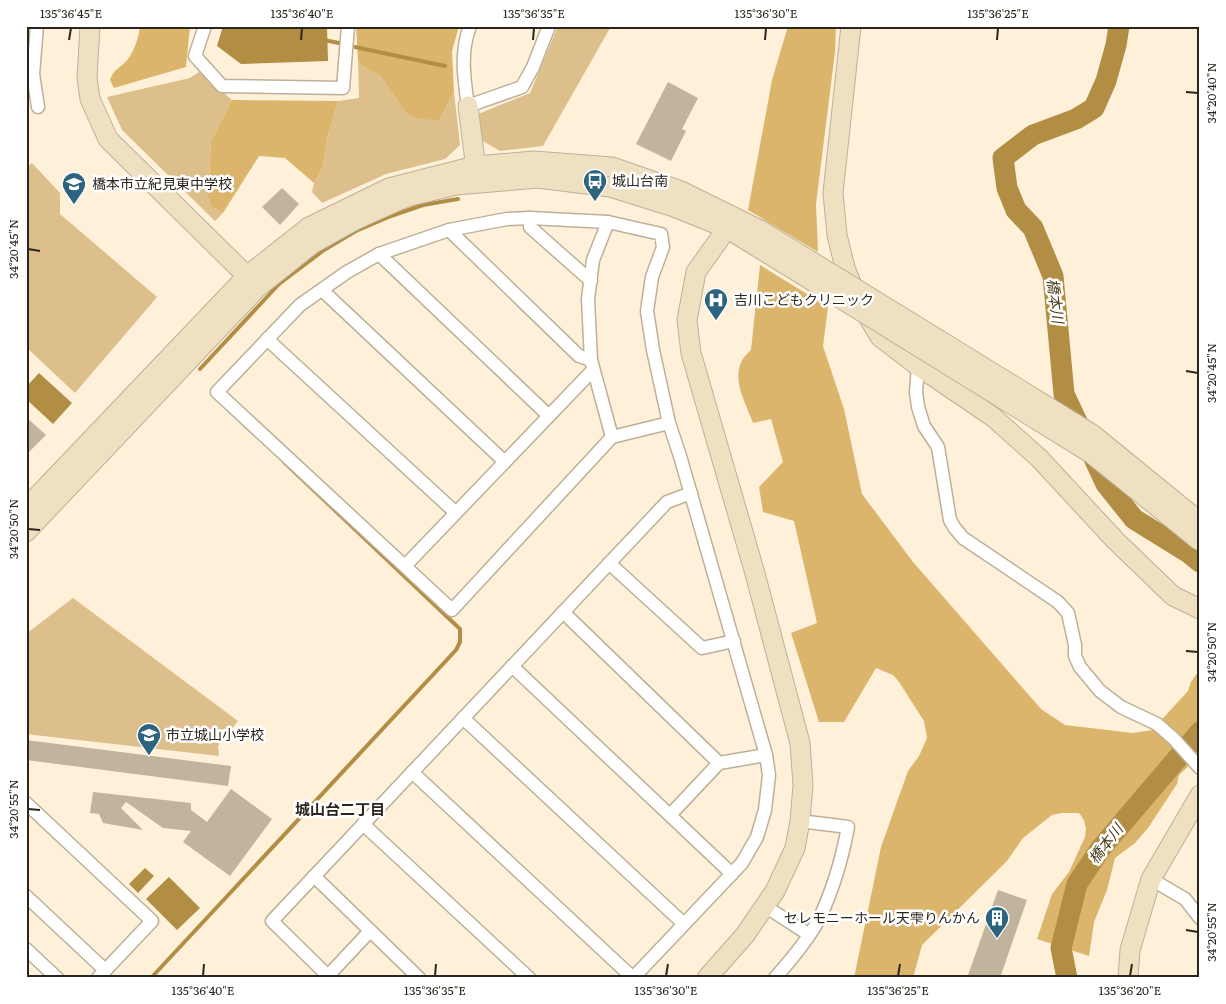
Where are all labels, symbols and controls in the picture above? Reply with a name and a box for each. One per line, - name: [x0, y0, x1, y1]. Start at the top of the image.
- text: 135°36'45"E: [40, 4, 102, 22]
- text: 135°36'40"E: [271, 4, 334, 22]
- text: 135°36'35"E: [503, 4, 565, 22]
- text: 135°36'30"E: [735, 4, 798, 22]
- text: 135°36'25"E: [967, 4, 1029, 22]
- text: 34°20'40"N: [1202, 63, 1220, 123]
- bus stop icon: 城山台南: [582, 168, 608, 202]
- place label: 城山台南: [612, 170, 668, 190]
- school or university icon: 橋本市立紀見東中学校: [61, 171, 87, 205]
- place label: 橋本市立紀見東中学校: [92, 173, 232, 193]
- text: 34°20'45"N: [4, 219, 22, 279]
- water label: 橋本川: [1042, 277, 1071, 327]
- hospital icon: 吉川こどもクリニック: [703, 287, 729, 321]
- place label: 吉川こどもクリニック: [734, 289, 874, 309]
- text: 34°20'45"N: [1202, 343, 1220, 403]
- text: 34°20'50"N: [4, 499, 22, 559]
- text: 34°20'50"N: [1202, 622, 1220, 682]
- school or university icon: 市立城山小学校: [136, 722, 162, 756]
- place label: 市立城山小学校: [166, 724, 264, 744]
- text: 34°20'55"N: [4, 779, 22, 839]
- district label: 城山台二丁目: [295, 797, 385, 820]
- water label: 橋本川: [1082, 817, 1129, 868]
- text: 34°20'55"N: [1202, 902, 1220, 962]
- building icon: セレモニーホール天雫りんかん: [984, 905, 1010, 939]
- place label: セレモニーホール天雫りんかん: [784, 907, 980, 927]
- text: 135°36'40"E: [172, 981, 235, 999]
- text: 135°36'35"E: [404, 981, 466, 999]
- text: 135°36'30"E: [635, 981, 698, 999]
- text: 135°36'25"E: [867, 981, 929, 999]
- text: 135°36'20"E: [1099, 981, 1162, 999]

